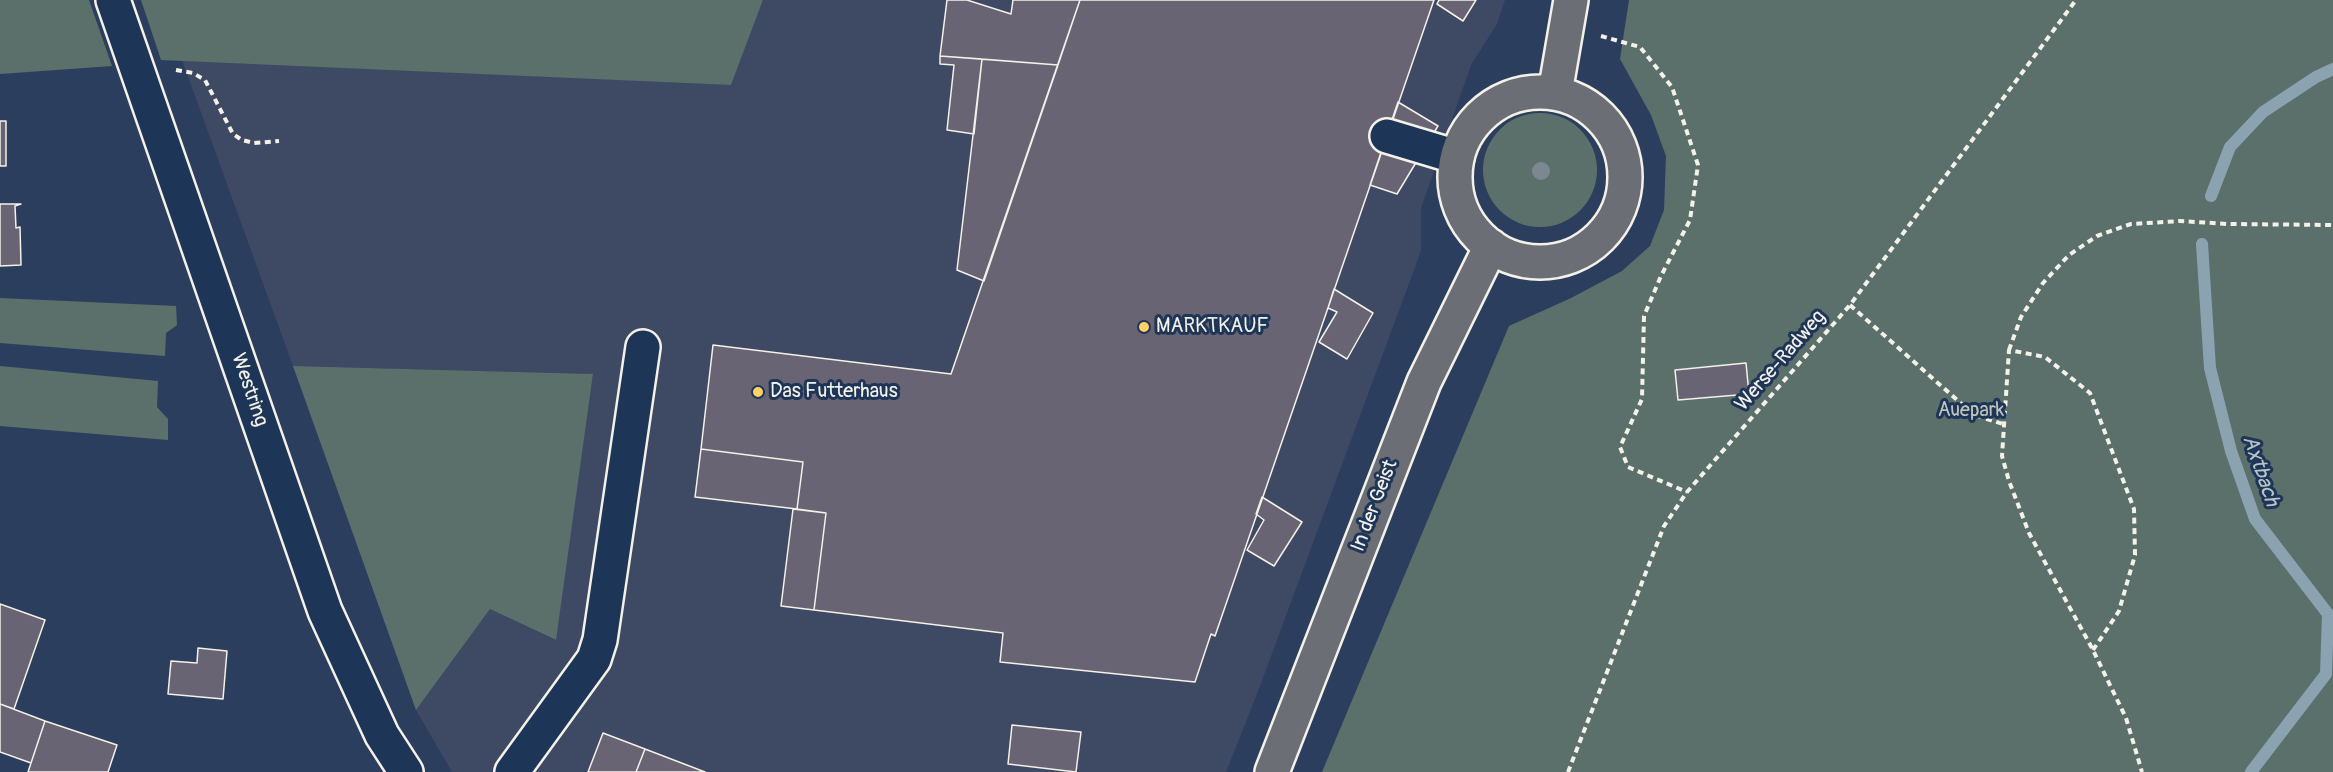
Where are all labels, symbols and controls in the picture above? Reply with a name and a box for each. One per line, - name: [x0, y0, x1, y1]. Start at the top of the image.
- street label: Werse-Radweg: [1731, 306, 1831, 416]
- place label: MARKTKAUF: [1156, 315, 1268, 339]
- marker: MARKTKAUF: [1137, 320, 1151, 334]
- street label: Westring: [225, 350, 273, 430]
- place label: Das Futterhaus: [770, 380, 898, 404]
- marker: Das Futterhaus: [751, 385, 765, 399]
- park label: Auepark: [1938, 399, 2004, 423]
- water label: Axtbach: [2236, 432, 2284, 510]
- street label: In der Geist: [1347, 457, 1403, 555]

